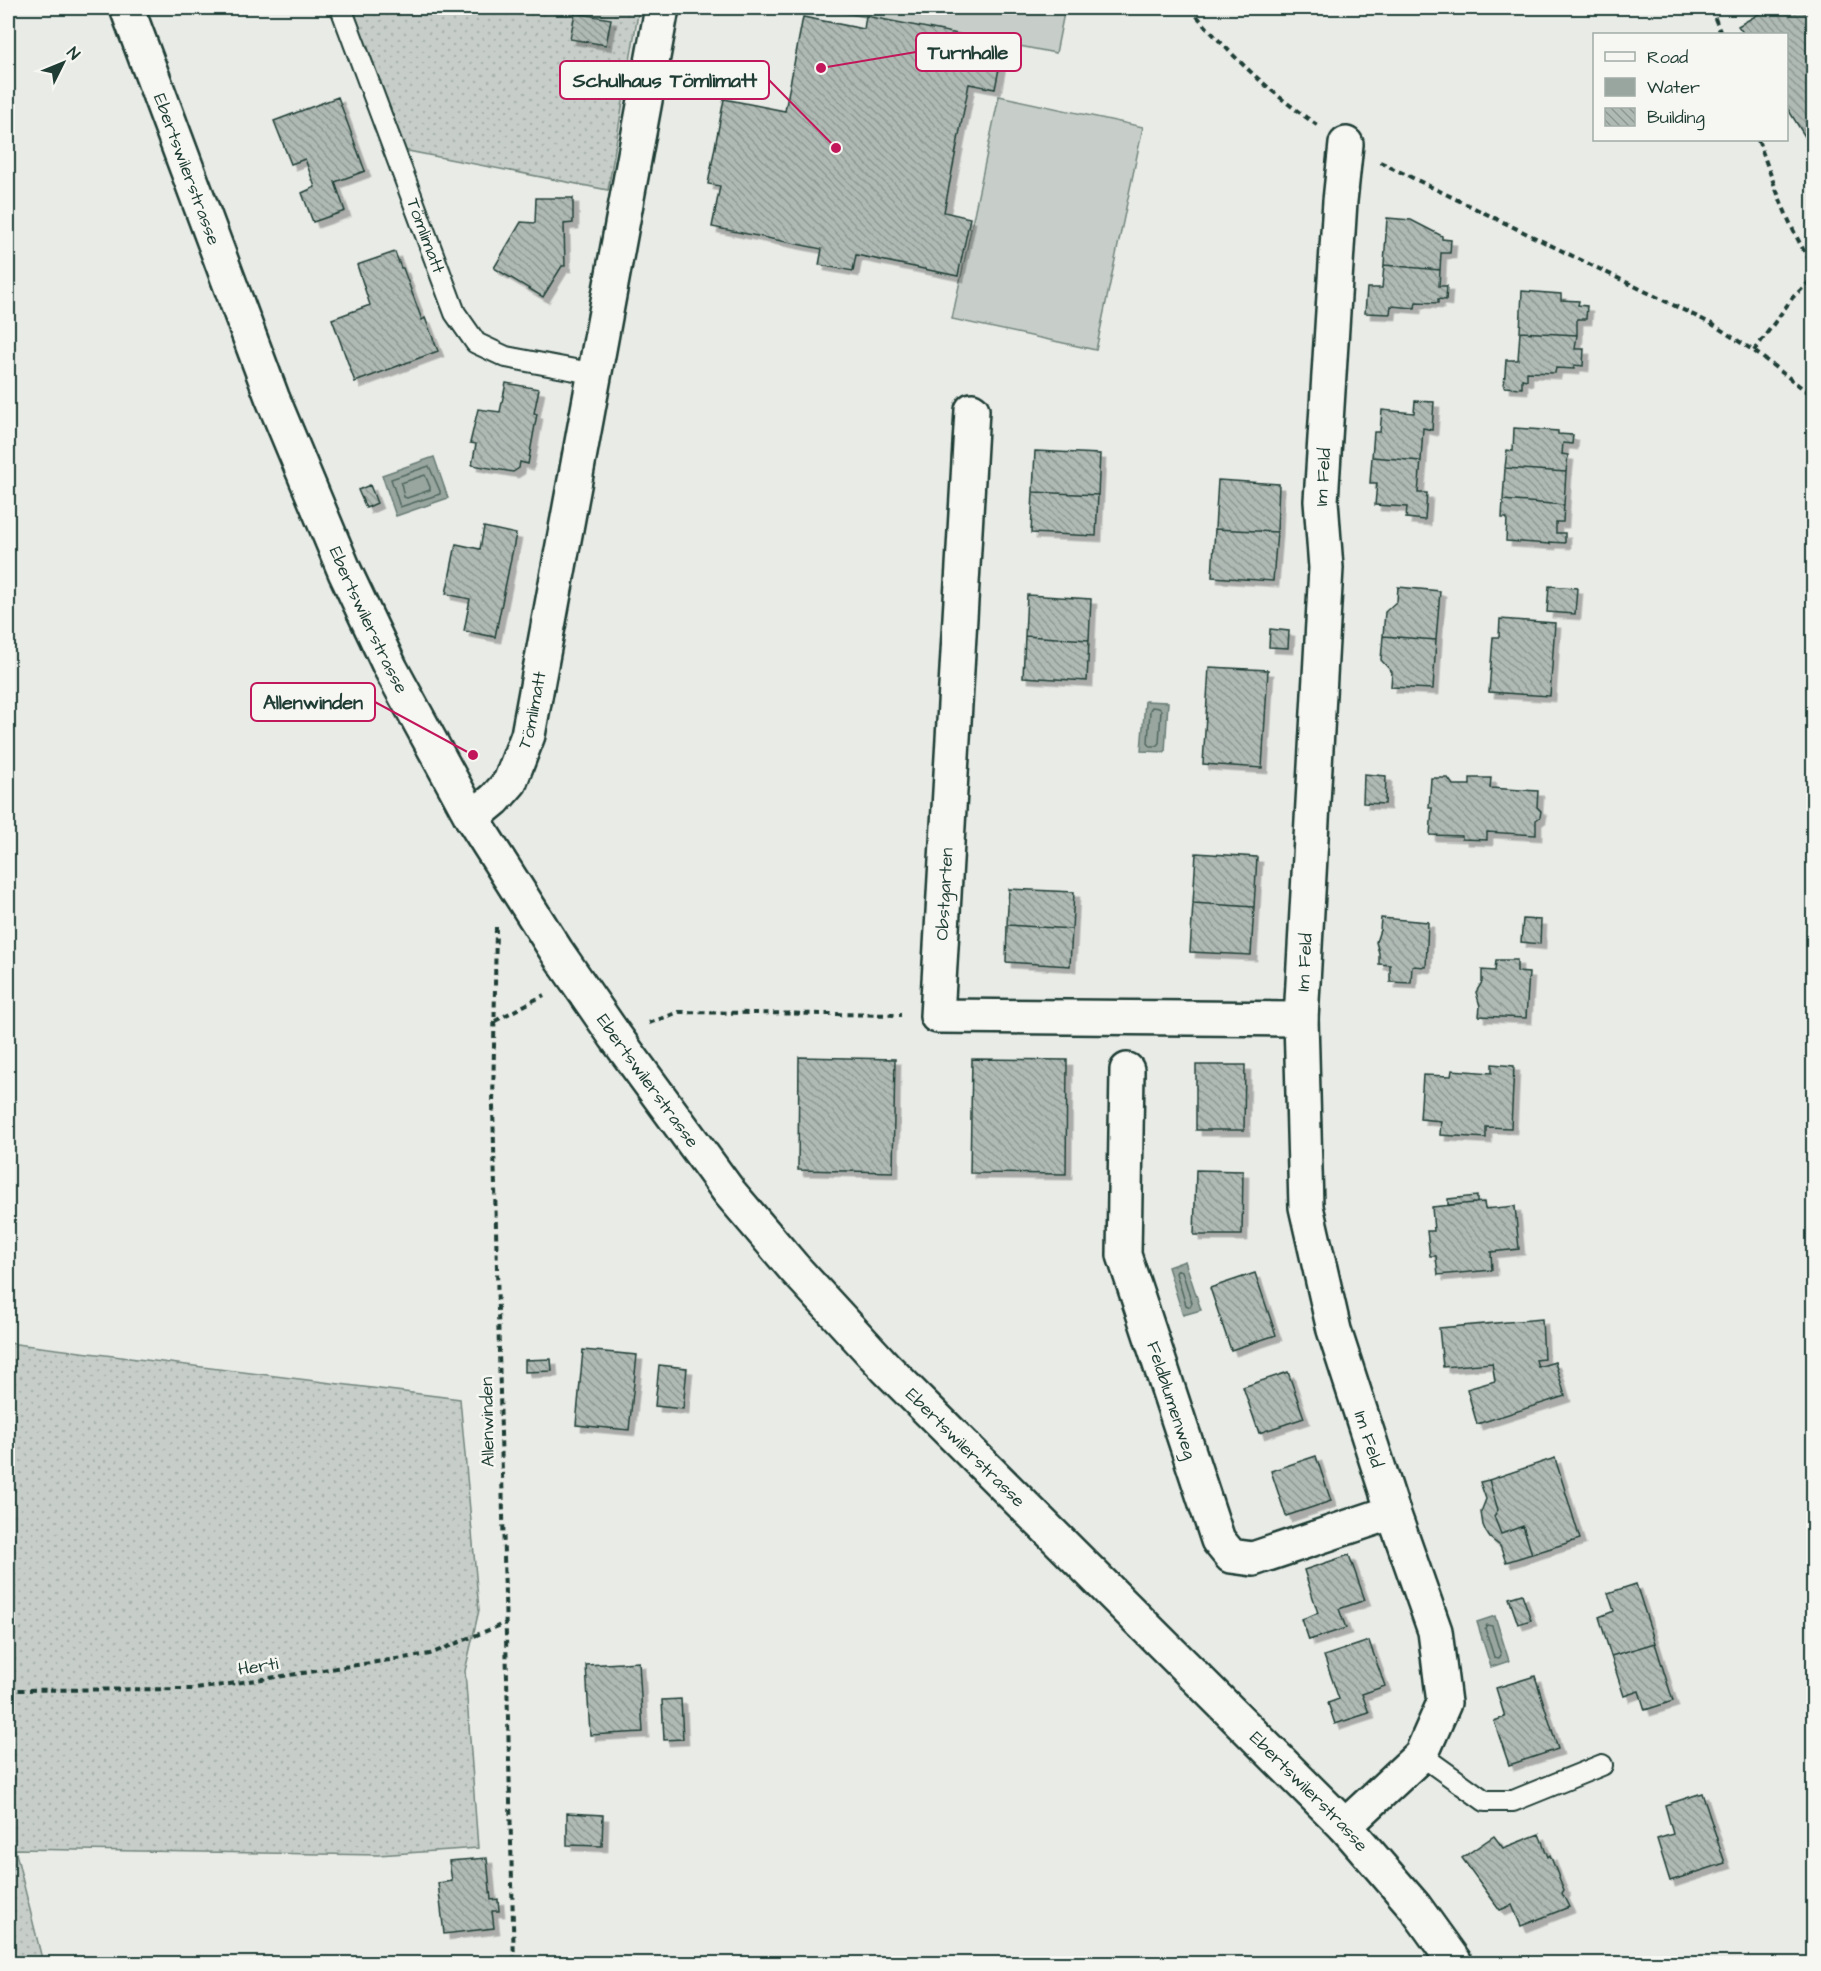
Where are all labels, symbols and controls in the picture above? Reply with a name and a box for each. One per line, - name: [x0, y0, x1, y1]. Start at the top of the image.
- north arrow: [33, 33, 93, 93]
- callout: Turnhalle: [916, 33, 1021, 71]
- legend: [1593, 33, 1788, 141]
- text: Turnhalle: [927, 39, 1009, 67]
- text: N: [62, 42, 85, 65]
- text: Road: [1647, 45, 1688, 70]
- callout: Schulhaus Tömlimatt: [560, 61, 769, 99]
- text: Schulhaus Tömlimatt: [572, 67, 758, 95]
- text: Water: [1647, 75, 1700, 100]
- street label: Ebertswilerstrasse: [147, 90, 226, 249]
- text: Building: [1647, 105, 1705, 131]
- street label: Tömlimatt: [400, 195, 451, 278]
- street label: Im Feld: [1309, 447, 1337, 507]
- street label: Ebertswilerstrasse: [323, 543, 414, 698]
- street label: Tömlimatt: [512, 669, 553, 753]
- callout: Allenwinden: [251, 683, 375, 721]
- text: Allenwinden: [263, 689, 363, 717]
- street label: Obstgarten: [930, 847, 960, 941]
- street label: Im Feld: [1291, 932, 1319, 992]
- street label: Ebertswilerstrasse: [590, 1009, 705, 1153]
- street label: Feldblumenweg: [1140, 1338, 1203, 1463]
- street label: Allenwinden: [474, 1377, 501, 1467]
- street label: Ebertswilerstrasse: [900, 1382, 1031, 1513]
- street label: Im Feld: [1348, 1408, 1389, 1471]
- street label: Herti: [236, 1651, 280, 1682]
- street label: Ebertswilerstrasse: [1244, 1726, 1374, 1857]

